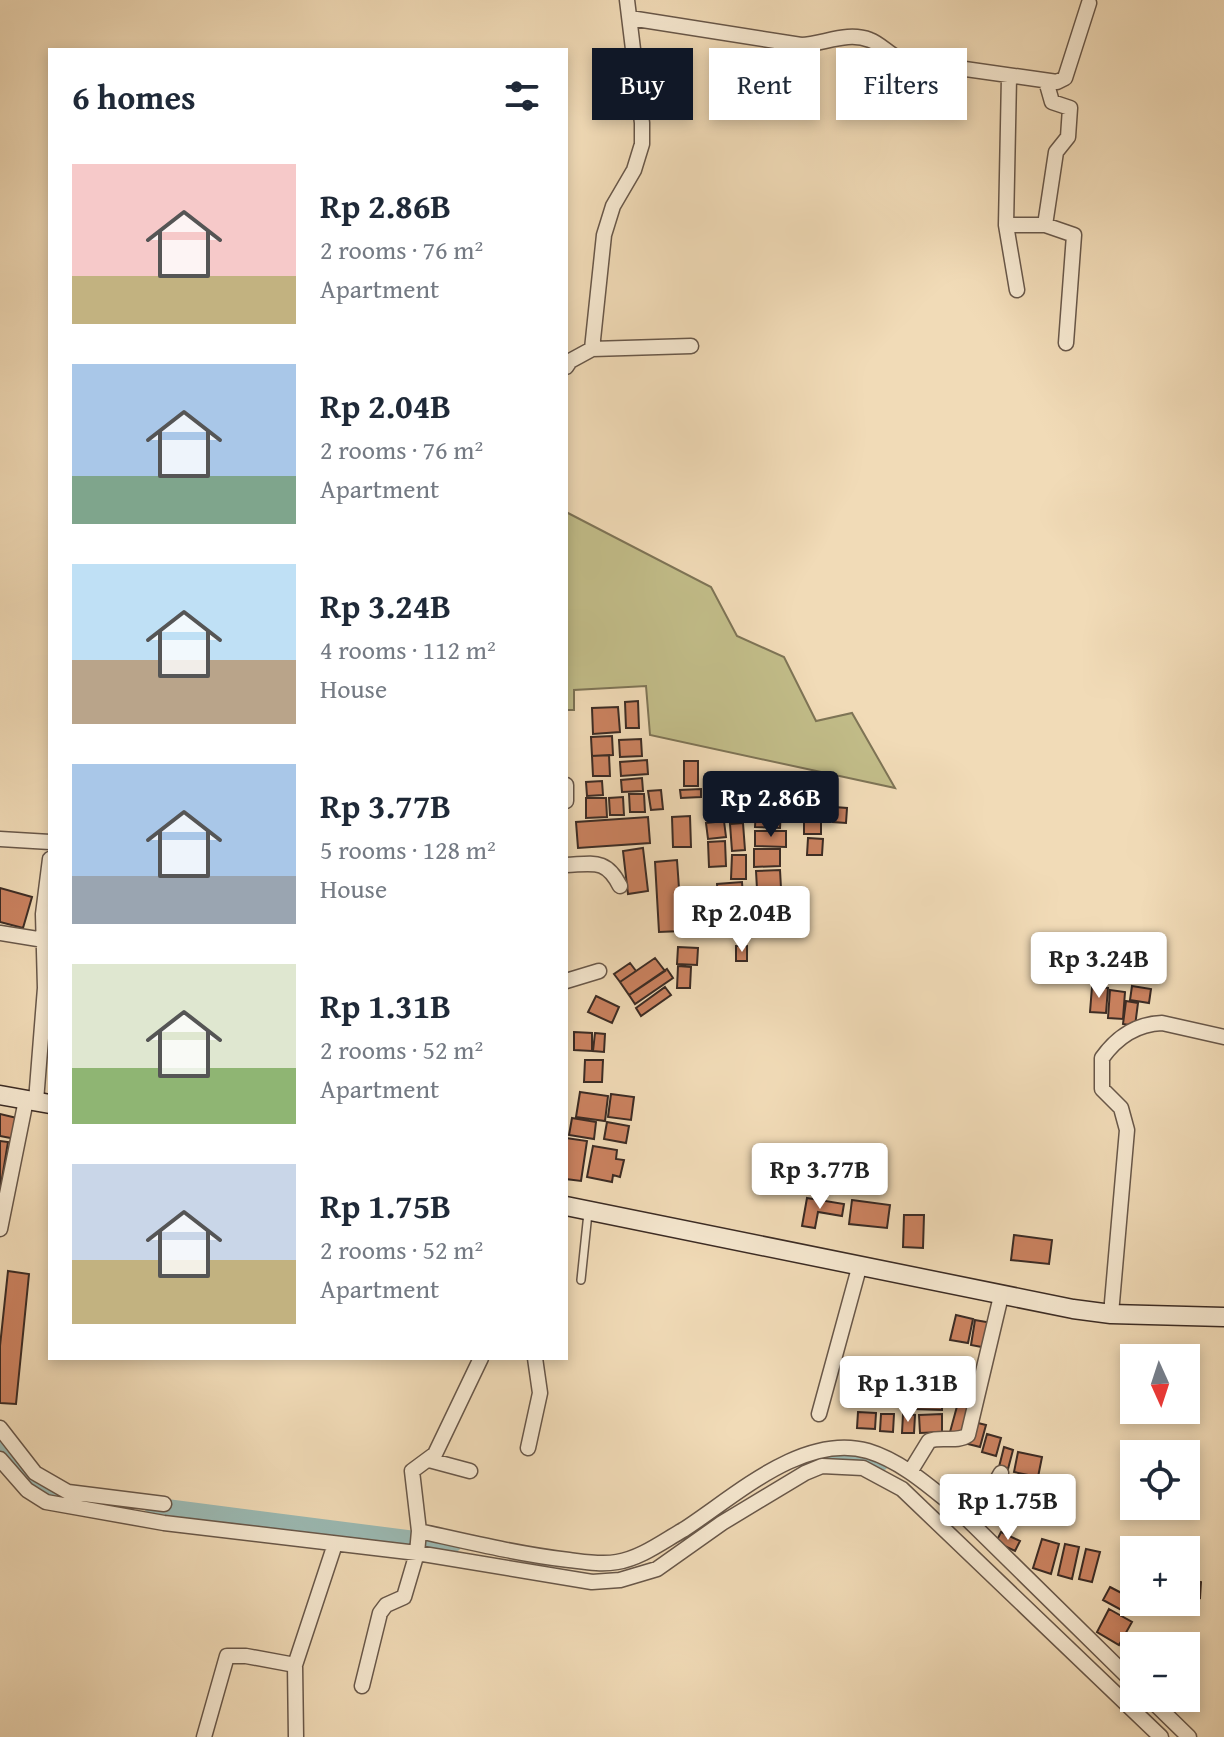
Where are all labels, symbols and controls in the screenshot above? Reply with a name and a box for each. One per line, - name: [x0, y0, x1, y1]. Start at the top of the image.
- chip: Buy: [592, 48, 693, 120]
- chip: Rent: [709, 48, 820, 120]
- chip: Filters: [836, 48, 967, 120]
- text: 6 homes: [72, 72, 196, 121]
- icon: filters: [500, 74, 544, 118]
- text: Rp 2.86B: [320, 181, 451, 230]
- icon: home: [136, 196, 232, 292]
- text: 2 rooms · 76 m²: [320, 230, 483, 269]
- text: Apartment: [320, 269, 439, 308]
- text: Rp 2.04B: [320, 381, 451, 430]
- icon: home: [136, 396, 232, 492]
- text: 2 rooms · 76 m²: [320, 430, 483, 469]
- text: Apartment: [320, 469, 439, 508]
- text: Rp 3.24B: [320, 581, 451, 630]
- icon: home: [136, 596, 232, 692]
- text: 4 rooms · 112 m²: [320, 630, 496, 669]
- text: House: [320, 669, 387, 708]
- pin: Rp 2.86B: [688, 771, 854, 839]
- text: Rp 2.86B: [721, 777, 821, 816]
- text: Rp 3.77B: [320, 781, 451, 830]
- icon: home: [136, 796, 232, 892]
- text: 5 rooms · 128 m²: [320, 830, 496, 869]
- text: House: [320, 869, 387, 908]
- pin: Rp 2.04B: [659, 886, 825, 954]
- text: Rp 2.04B: [692, 892, 792, 931]
- pin: Rp 3.24B: [1016, 932, 1182, 1000]
- text: Rp 3.24B: [1049, 938, 1149, 977]
- text: Rp 1.31B: [320, 981, 451, 1030]
- icon: home: [136, 996, 232, 1092]
- text: 2 rooms · 52 m²: [320, 1030, 483, 1069]
- text: Apartment: [320, 1069, 439, 1108]
- pin: Rp 3.77B: [737, 1143, 903, 1211]
- text: Rp 3.77B: [770, 1149, 870, 1188]
- text: Rp 1.75B: [320, 1181, 451, 1230]
- icon: home: [136, 1196, 232, 1292]
- text: 2 rooms · 52 m²: [320, 1230, 483, 1269]
- text: Apartment: [320, 1269, 439, 1308]
- north arrow: [1120, 1344, 1200, 1424]
- map controls: [1120, 1344, 1200, 1712]
- pin: Rp 1.31B: [825, 1356, 991, 1424]
- text: Rp 1.31B: [858, 1362, 958, 1401]
- button: locate: [1120, 1440, 1200, 1520]
- pin: Rp 1.75B: [925, 1474, 1091, 1542]
- text: Rp 1.75B: [958, 1480, 1058, 1519]
- button: +: [1120, 1536, 1200, 1616]
- button: −: [1120, 1632, 1200, 1712]

